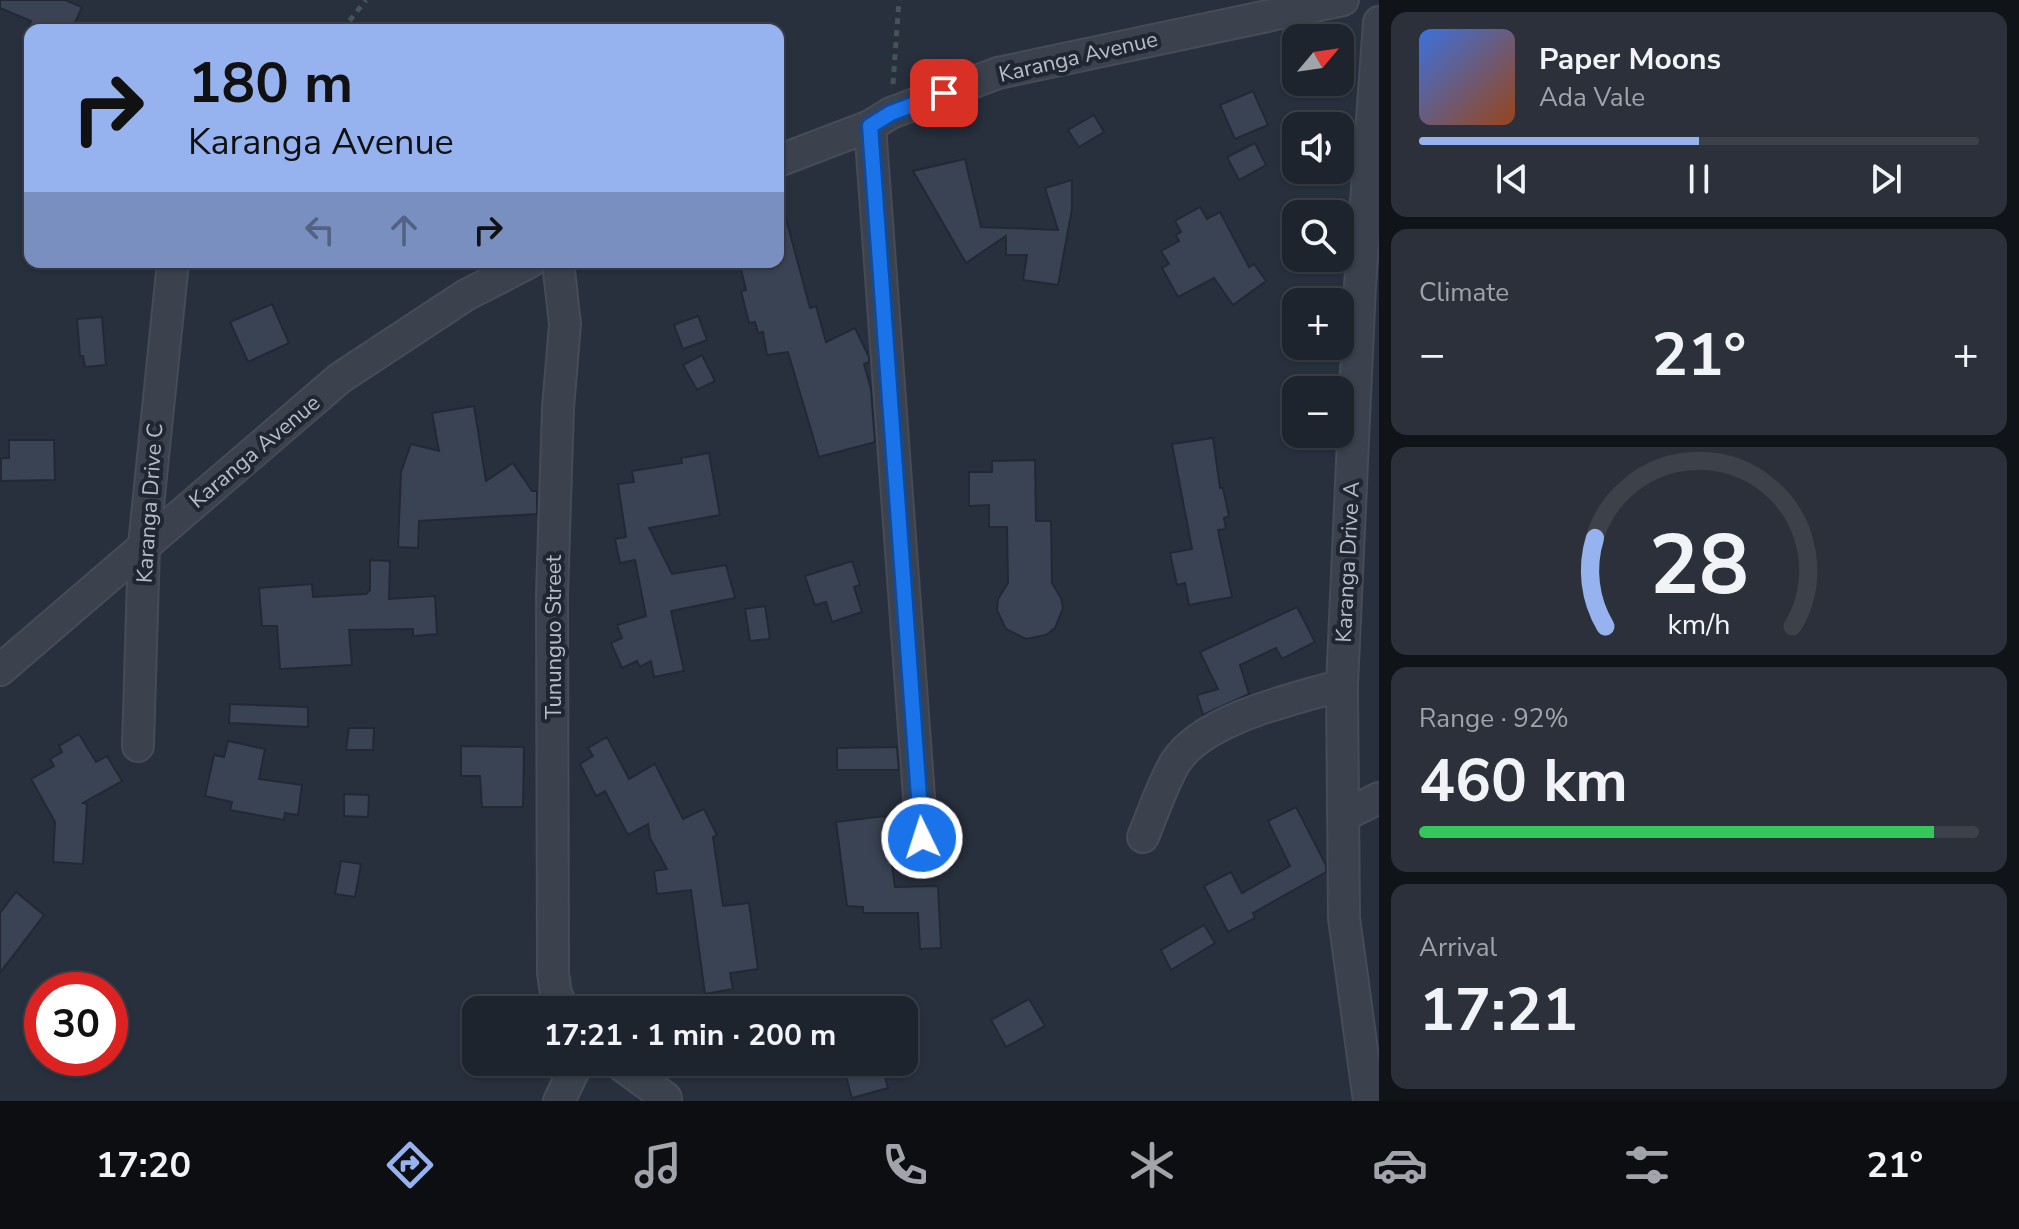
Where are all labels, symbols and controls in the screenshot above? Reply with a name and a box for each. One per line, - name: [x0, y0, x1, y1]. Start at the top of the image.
- street label: Karanga Avenue: [996, 24, 1161, 90]
- north arrow: [1282, 24, 1354, 96]
- map controls: [1282, 24, 1354, 448]
- text: Paper Moons: [1539, 39, 1721, 80]
- text: 180 m: [188, 45, 353, 122]
- icon: right: [56, 56, 160, 160]
- pin: [910, 59, 978, 127]
- icon: arrive: [922, 71, 966, 115]
- text: Ada Vale: [1539, 80, 1645, 115]
- button: sound: [1282, 112, 1354, 184]
- text: Karanga Avenue: [188, 118, 454, 167]
- icon: previous: [1490, 157, 1534, 201]
- icon: pause: [1677, 157, 1721, 201]
- icon: next: [1864, 157, 1908, 201]
- button: search: [1282, 200, 1354, 272]
- icon: left: [298, 208, 342, 252]
- icon: ahead: [382, 208, 426, 252]
- icon: right: [466, 208, 510, 252]
- text: Climate: [1419, 275, 1509, 310]
- button: +: [1282, 288, 1354, 360]
- text: 21°: [1652, 314, 1746, 396]
- text: −: [1419, 325, 1445, 385]
- text: +: [1953, 325, 1979, 385]
- button: −: [1282, 376, 1354, 448]
- street label: Karanga Avenue: [183, 388, 326, 515]
- street label: Karanga Drive C: [129, 422, 171, 584]
- street label: Karanga Drive A: [1329, 481, 1367, 643]
- text: 28: [1649, 508, 1749, 621]
- street label: Tununguo Street: [539, 554, 569, 719]
- text: km/h: [1668, 605, 1730, 644]
- text: Range · 92%: [1419, 701, 1569, 736]
- text: 460 km: [1419, 740, 1628, 822]
- position arrow: [880, 796, 964, 880]
- text: Arrival: [1419, 930, 1497, 965]
- text: 17:21: [1419, 969, 1578, 1051]
- speed limit sign: 30: [24, 972, 128, 1076]
- text: 17:21 · 1 min · 200 m: [544, 1015, 836, 1056]
- icon: directions: [382, 1137, 438, 1193]
- icon: music: [630, 1137, 686, 1193]
- icon: phone: [877, 1137, 933, 1193]
- icon: climate: [1124, 1137, 1180, 1193]
- icon: car: [1372, 1137, 1428, 1193]
- icon: filters: [1619, 1137, 1675, 1193]
- text: 17:20: [96, 1141, 191, 1190]
- text: 21°: [1866, 1141, 1923, 1190]

